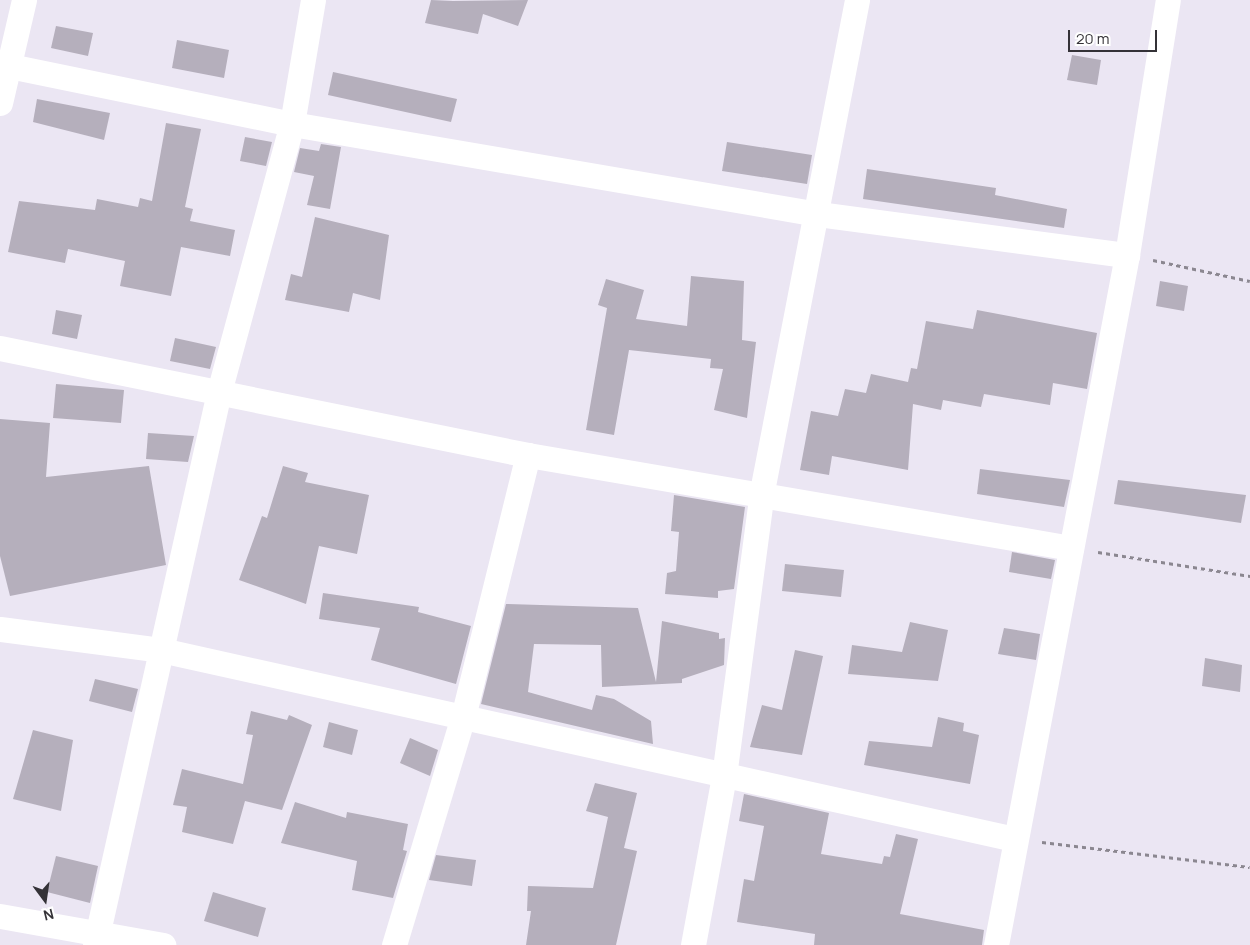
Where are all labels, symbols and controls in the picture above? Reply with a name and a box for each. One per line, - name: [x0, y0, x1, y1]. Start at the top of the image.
- scale bar: [1070, 20, 1159, 52]
- text: 20 m: [1076, 28, 1109, 49]
- north arrow: [20, 875, 70, 925]
- text: N: [42, 905, 56, 925]

